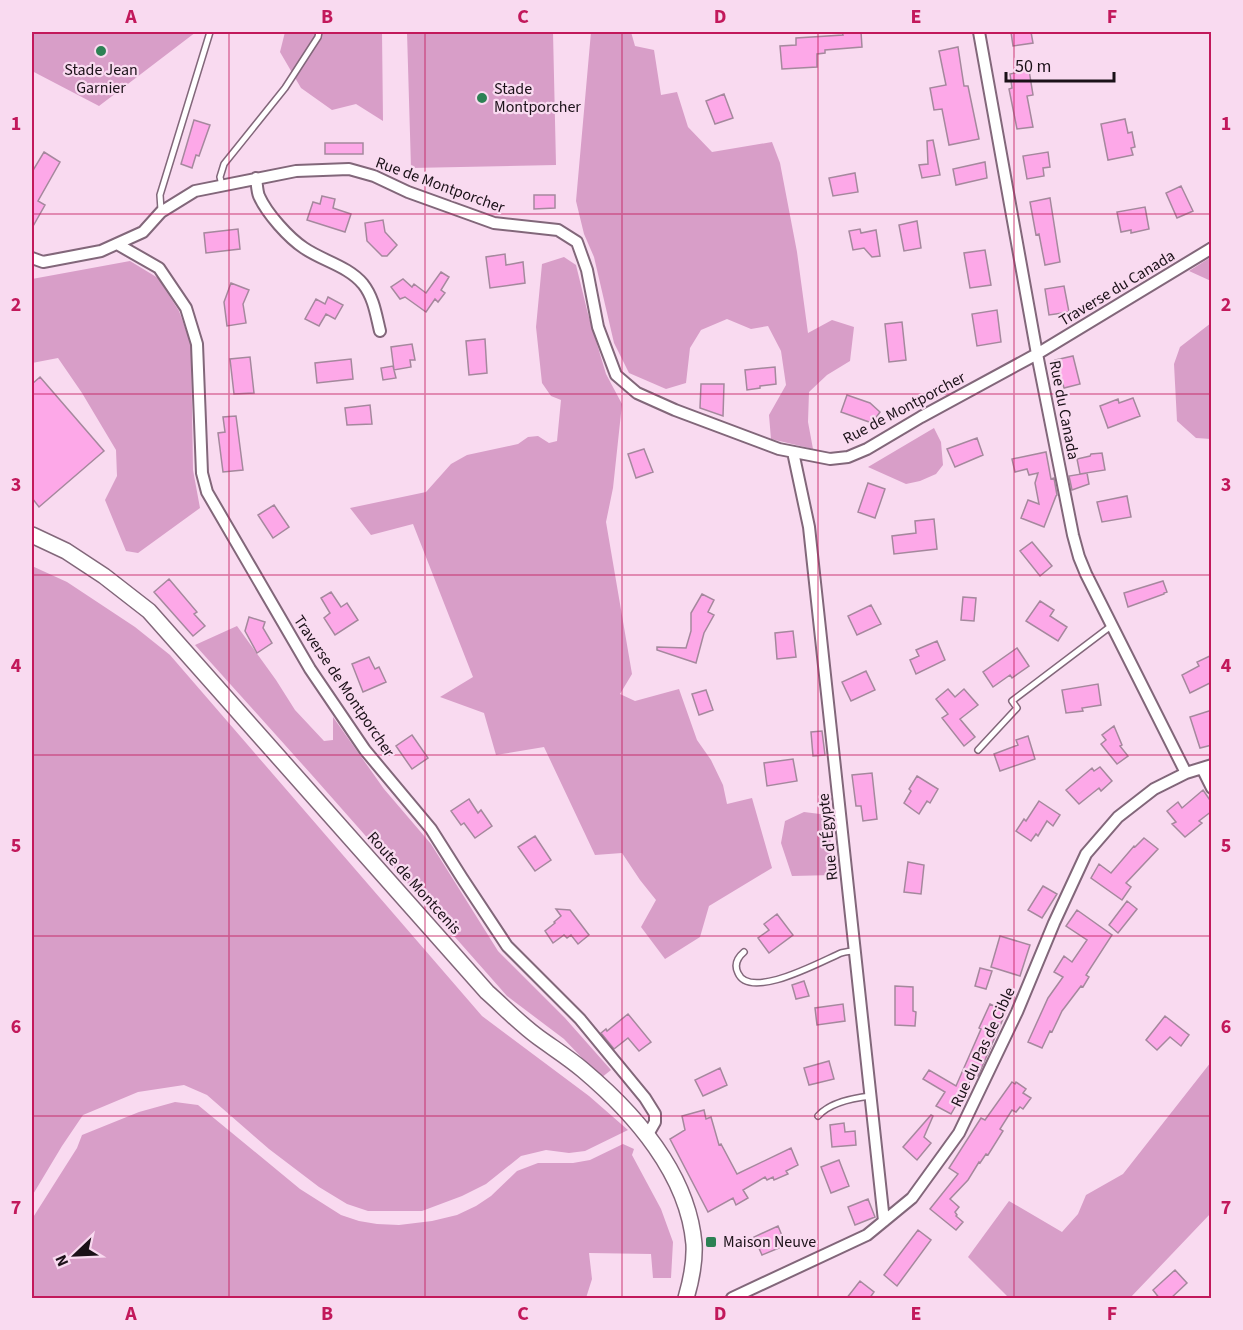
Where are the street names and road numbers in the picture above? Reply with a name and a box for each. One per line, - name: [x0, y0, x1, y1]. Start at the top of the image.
- street label: Rue de Montporcher: [372, 151, 508, 219]
- street label: Traverse du Canada: [1055, 245, 1179, 331]
- street label: Rue du Canada: [1044, 358, 1084, 462]
- street label: Rue de Montporcher: [839, 366, 970, 450]
- street label: Traverse de Montporcher: [288, 611, 400, 762]
- street label: Rue d'Égypte: [812, 792, 844, 882]
- street label: Route de Montcenis: [362, 827, 466, 939]
- street label: Rue du Pas de Cible: [946, 983, 1020, 1111]

